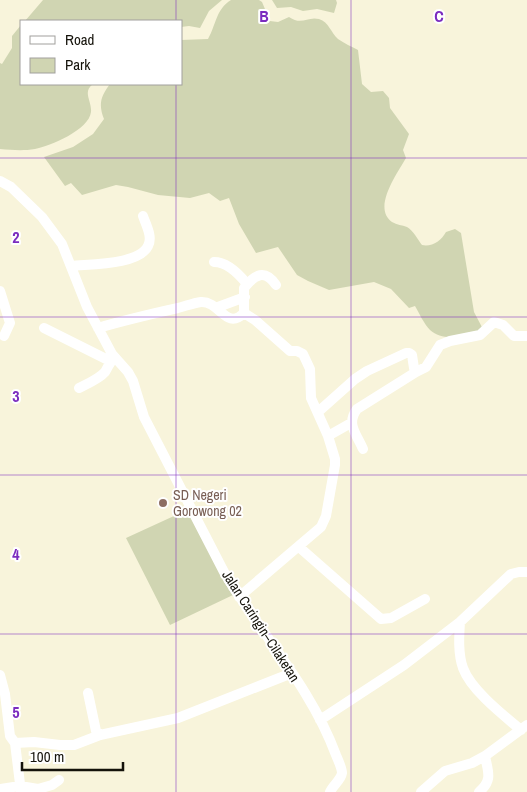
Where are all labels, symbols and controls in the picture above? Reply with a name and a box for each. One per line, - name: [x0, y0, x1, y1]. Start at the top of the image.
- text: B: [259, 5, 269, 27]
- text: C: [434, 5, 444, 27]
- legend: [20, 20, 182, 85]
- text: Road: [65, 29, 94, 50]
- text: Park: [65, 54, 91, 75]
- text: 2: [12, 226, 20, 248]
- text: 3: [12, 385, 20, 407]
- place label: SD Negeri Gorowong 02: [173, 486, 242, 520]
- marker: SD Negeri Gorowong 02: [157, 497, 169, 509]
- text: 4: [12, 543, 20, 565]
- street label: Jalan Caringin–Cilaketan: [218, 567, 304, 685]
- text: 5: [12, 701, 20, 723]
- scale bar: [22, 740, 124, 772]
- text: 100 m: [30, 746, 64, 767]

